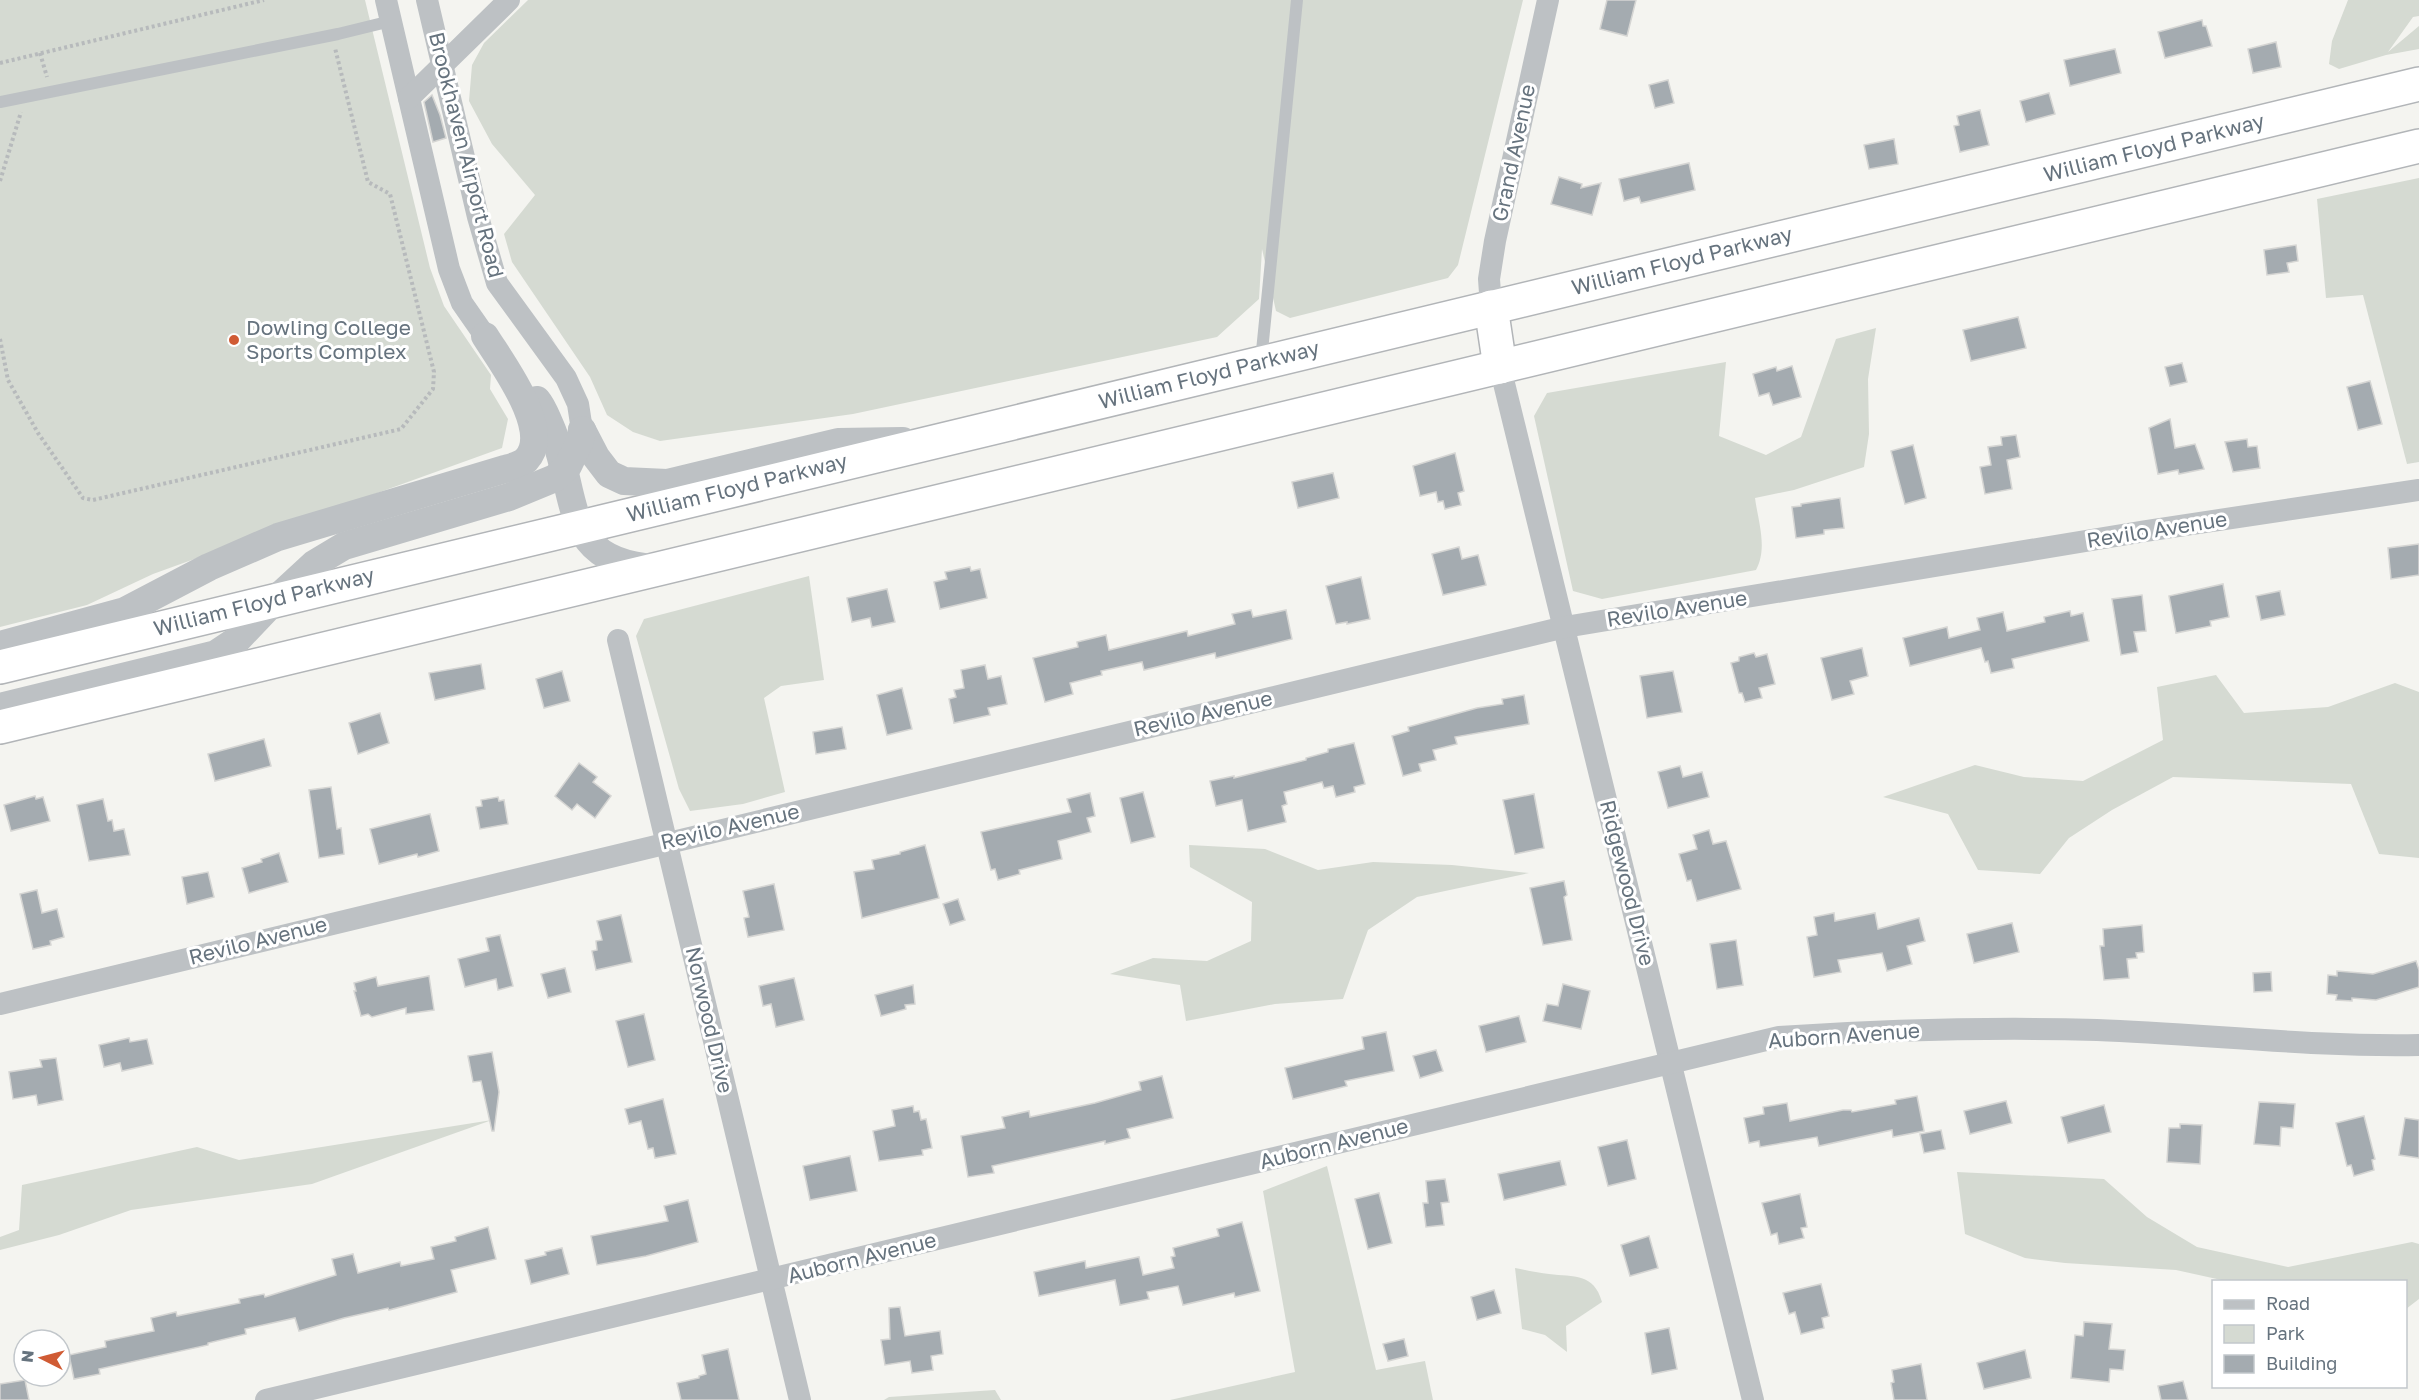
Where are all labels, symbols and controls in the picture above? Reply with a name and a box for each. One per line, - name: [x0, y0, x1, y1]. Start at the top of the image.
- street label: Brookhaven Airport Road: [424, 29, 510, 280]
- street label: Grand Avenue: [1486, 82, 1540, 224]
- street label: William Floyd Parkway: [2041, 107, 2267, 187]
- street label: William Floyd Parkway: [1569, 220, 1795, 300]
- place label: Dowling College Sports Complex: [246, 314, 411, 364]
- marker: Dowling College Sports Complex: [227, 333, 241, 347]
- street label: William Floyd Parkway: [1096, 334, 1322, 414]
- street label: William Floyd Parkway: [624, 447, 850, 527]
- street label: Revilo Avenue: [2085, 505, 2229, 553]
- street label: William Floyd Parkway: [151, 561, 377, 641]
- street label: Revilo Avenue: [1605, 584, 1749, 632]
- street label: Revilo Avenue: [1131, 684, 1275, 742]
- street label: Revilo Avenue: [658, 797, 802, 855]
- street label: Ridgewood Drive: [1595, 797, 1661, 968]
- street label: Revilo Avenue: [186, 910, 330, 970]
- street label: Norwood Drive: [681, 944, 739, 1095]
- street label: Auborn Avenue: [1767, 1017, 1921, 1053]
- street label: Auborn Avenue: [1257, 1112, 1411, 1174]
- street label: Auborn Avenue: [785, 1226, 939, 1288]
- legend: [2212, 1280, 2407, 1388]
- text: Road: [2266, 1292, 2310, 1314]
- text: Park: [2266, 1322, 2305, 1344]
- north arrow: [12, 1328, 72, 1388]
- text: N: [17, 1349, 38, 1364]
- text: Building: [2266, 1352, 2337, 1374]

